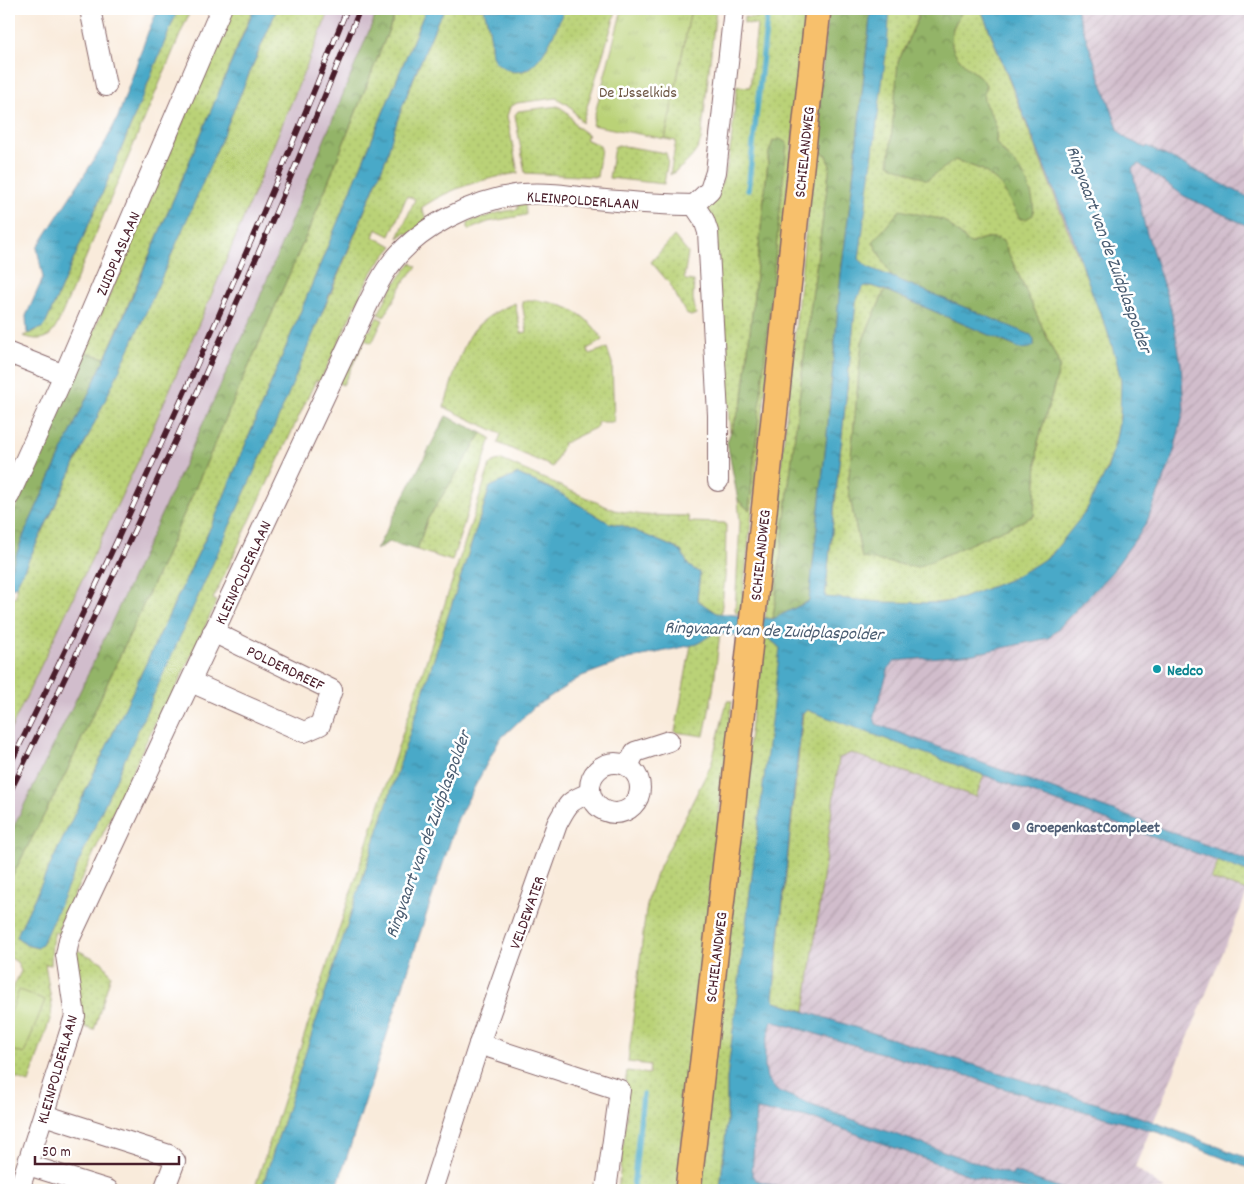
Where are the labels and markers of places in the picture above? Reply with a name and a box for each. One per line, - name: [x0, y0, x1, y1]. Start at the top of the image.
- place label: Nedco: [1167, 660, 1203, 683]
- marker: Nedco: [1151, 663, 1163, 675]
- place label: GroepenkastCompleet: [1026, 817, 1160, 840]
- marker: GroepenkastCompleet: [1010, 820, 1022, 832]

